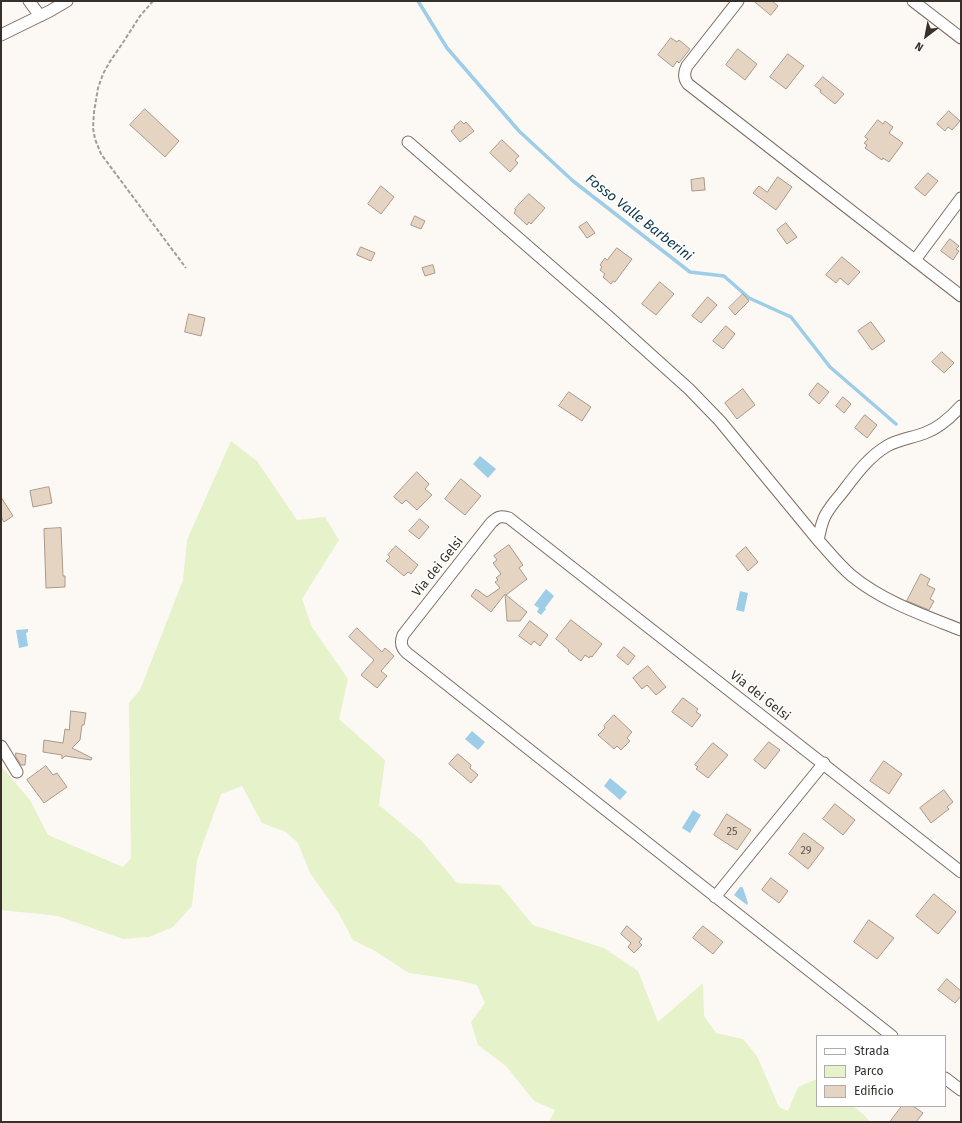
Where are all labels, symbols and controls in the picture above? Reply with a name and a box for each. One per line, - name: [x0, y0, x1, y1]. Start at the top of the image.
- north arrow: [906, 16, 946, 56]
- text: N: [913, 39, 926, 54]
- water label: Fosso Valle Barberini: [582, 171, 696, 265]
- street label: Via dei Gelsi: [409, 534, 467, 600]
- street label: Via dei Gelsi: [727, 668, 793, 724]
- house number: 25: [727, 825, 737, 839]
- house number: 29: [800, 844, 812, 858]
- legend: [816, 1035, 946, 1107]
- text: Strada: [854, 1044, 889, 1058]
- text: Parco: [854, 1064, 884, 1078]
- text: Edificio: [854, 1084, 894, 1098]

